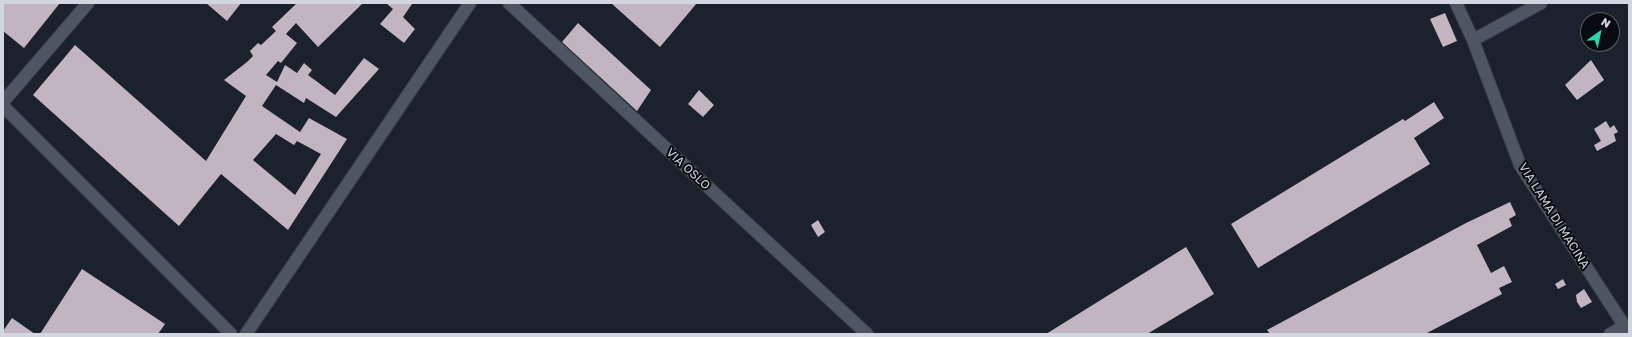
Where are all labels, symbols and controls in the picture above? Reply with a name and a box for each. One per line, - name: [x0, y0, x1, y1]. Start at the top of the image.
- north arrow: [1580, 12, 1620, 52]
- text: N: [1599, 15, 1613, 30]
- street label: VIA OSLO: [663, 145, 713, 193]
- street label: VIA LAMA DI MACINA: [1516, 161, 1592, 271]

